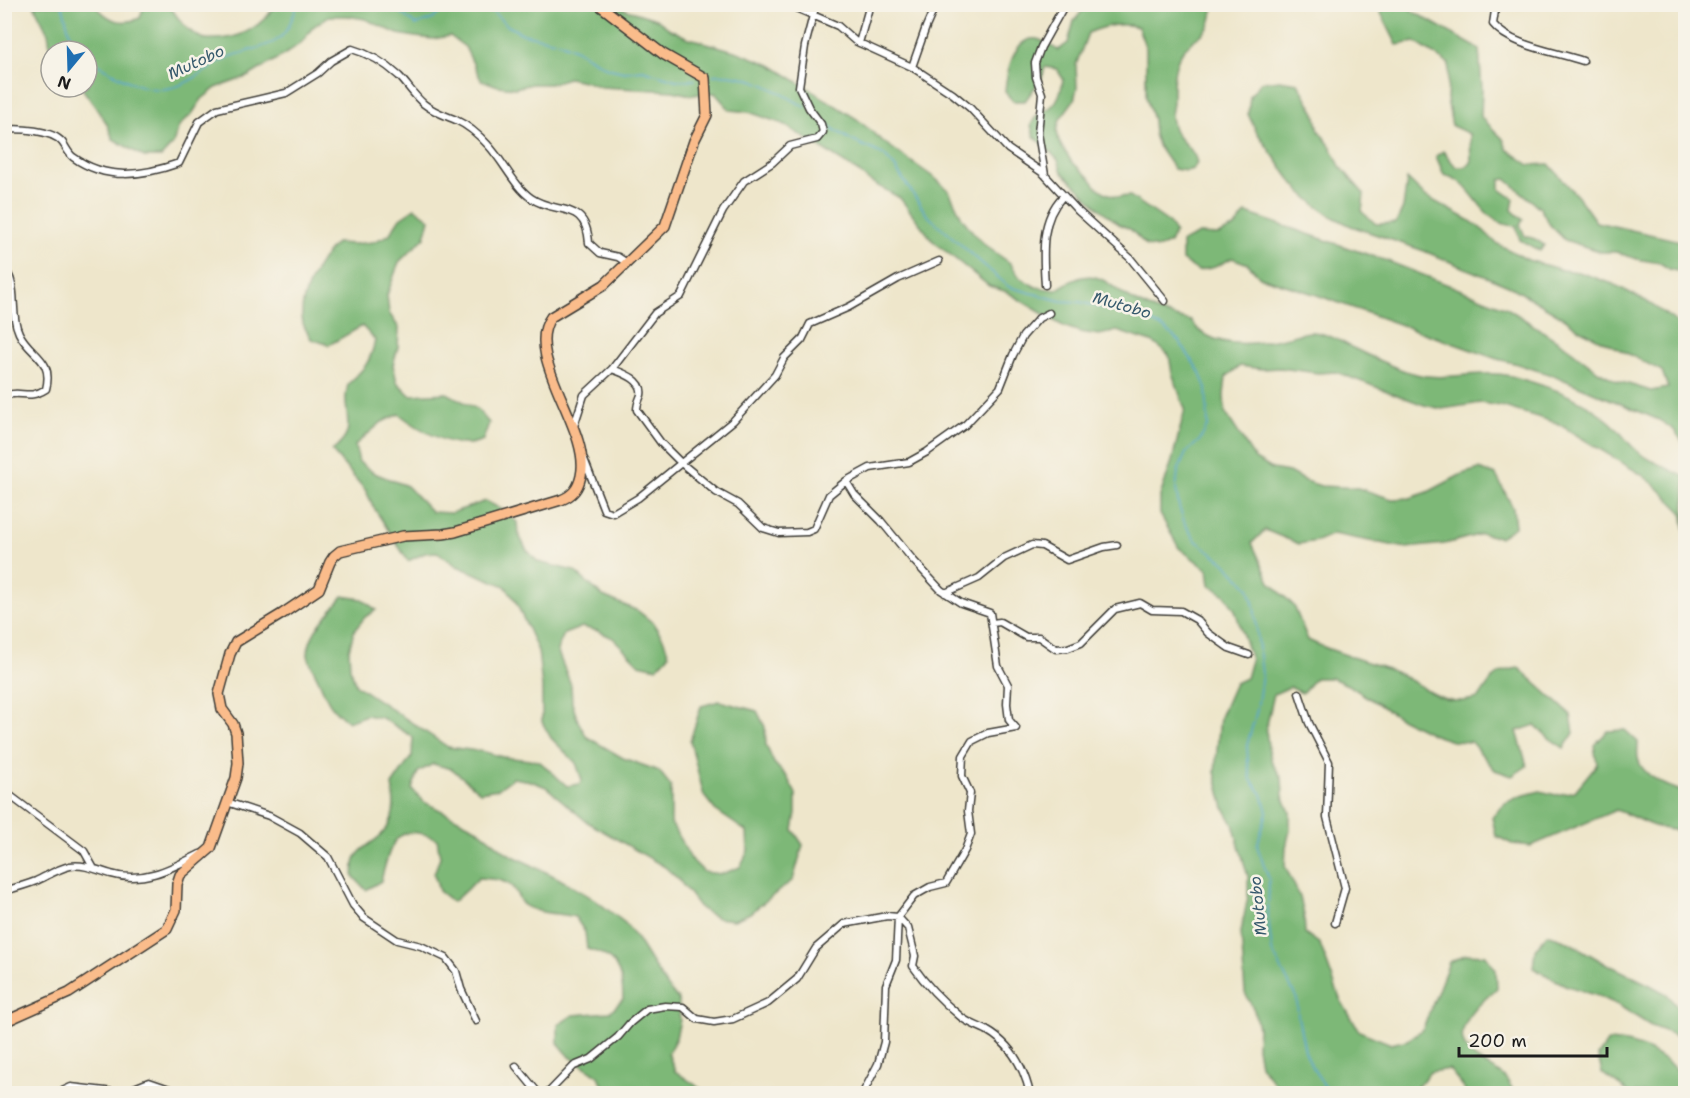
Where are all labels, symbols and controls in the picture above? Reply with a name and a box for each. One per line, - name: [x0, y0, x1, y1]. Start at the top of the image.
- north arrow: [39, 39, 99, 99]
- water label: Mutobo: [164, 40, 228, 84]
- text: N: [55, 71, 74, 95]
- water label: Mutobo: [1090, 287, 1154, 323]
- water label: Mutobo: [1244, 875, 1272, 937]
- scale bar: [1459, 1020, 1608, 1058]
- text: 200 m: [1468, 1029, 1527, 1053]

